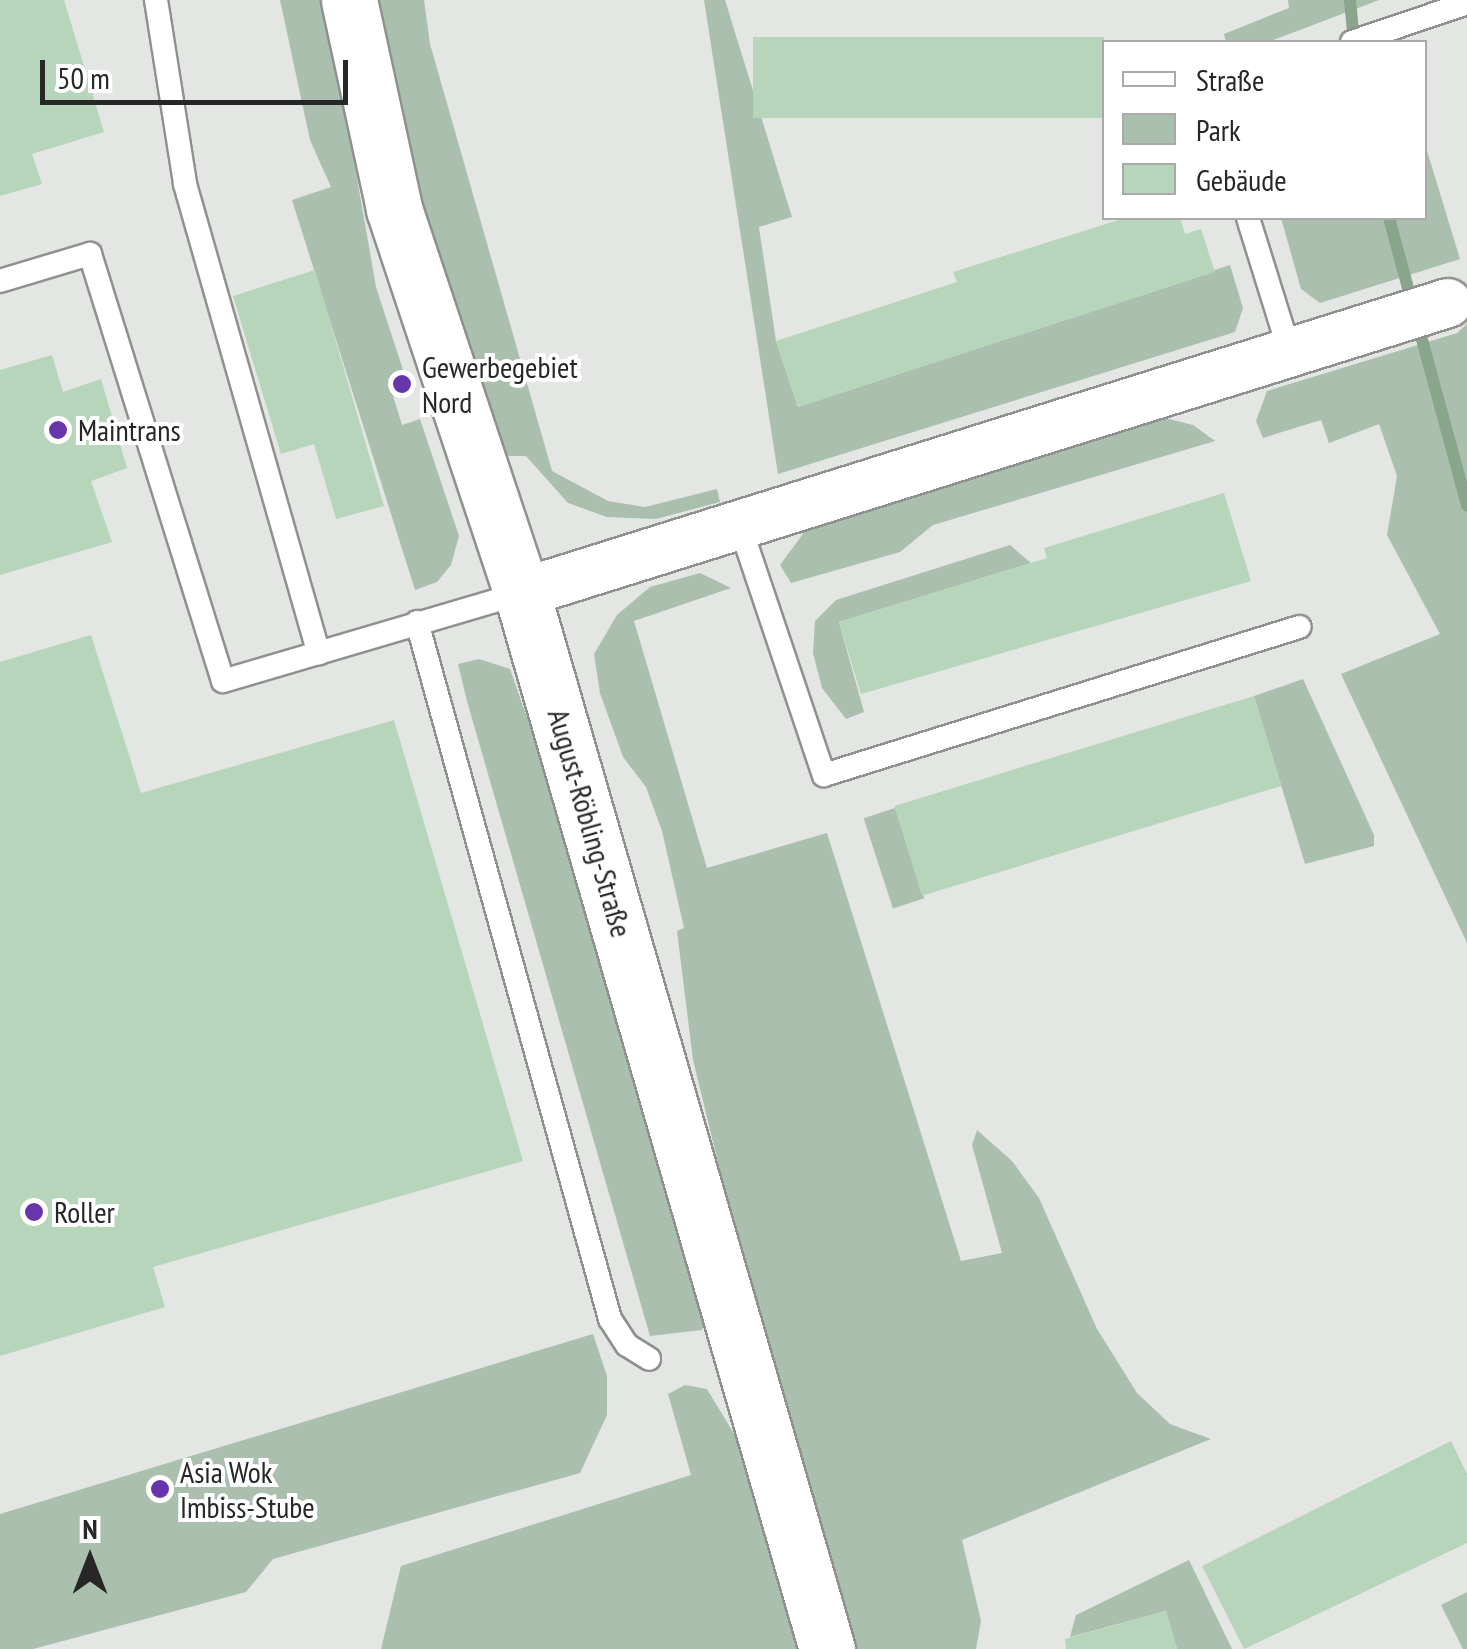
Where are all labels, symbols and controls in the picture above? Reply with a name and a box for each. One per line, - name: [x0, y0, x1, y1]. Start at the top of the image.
- scale bar: [45, 40, 352, 102]
- legend: [1102, 40, 1427, 220]
- text: 50 m: [57, 58, 110, 97]
- text: Straße: [1196, 60, 1264, 99]
- text: Park: [1196, 110, 1241, 149]
- text: Gebäude: [1196, 160, 1287, 199]
- place label: Gewerbegebiet Nord: [422, 349, 578, 420]
- marker: Gewerbegebiet Nord: [391, 373, 413, 395]
- place label: Maintrans: [78, 412, 181, 448]
- marker: Maintrans: [47, 419, 69, 441]
- street label: August-Röbling-Straße: [540, 705, 640, 941]
- place label: Roller: [54, 1194, 115, 1230]
- marker: Roller: [23, 1201, 45, 1223]
- place label: Asia Wok Imbiss-Stube: [180, 1454, 315, 1524]
- marker: Asia Wok Imbiss-Stube: [149, 1478, 171, 1500]
- north arrow: [40, 1509, 140, 1609]
- text: N: [82, 1510, 98, 1547]

